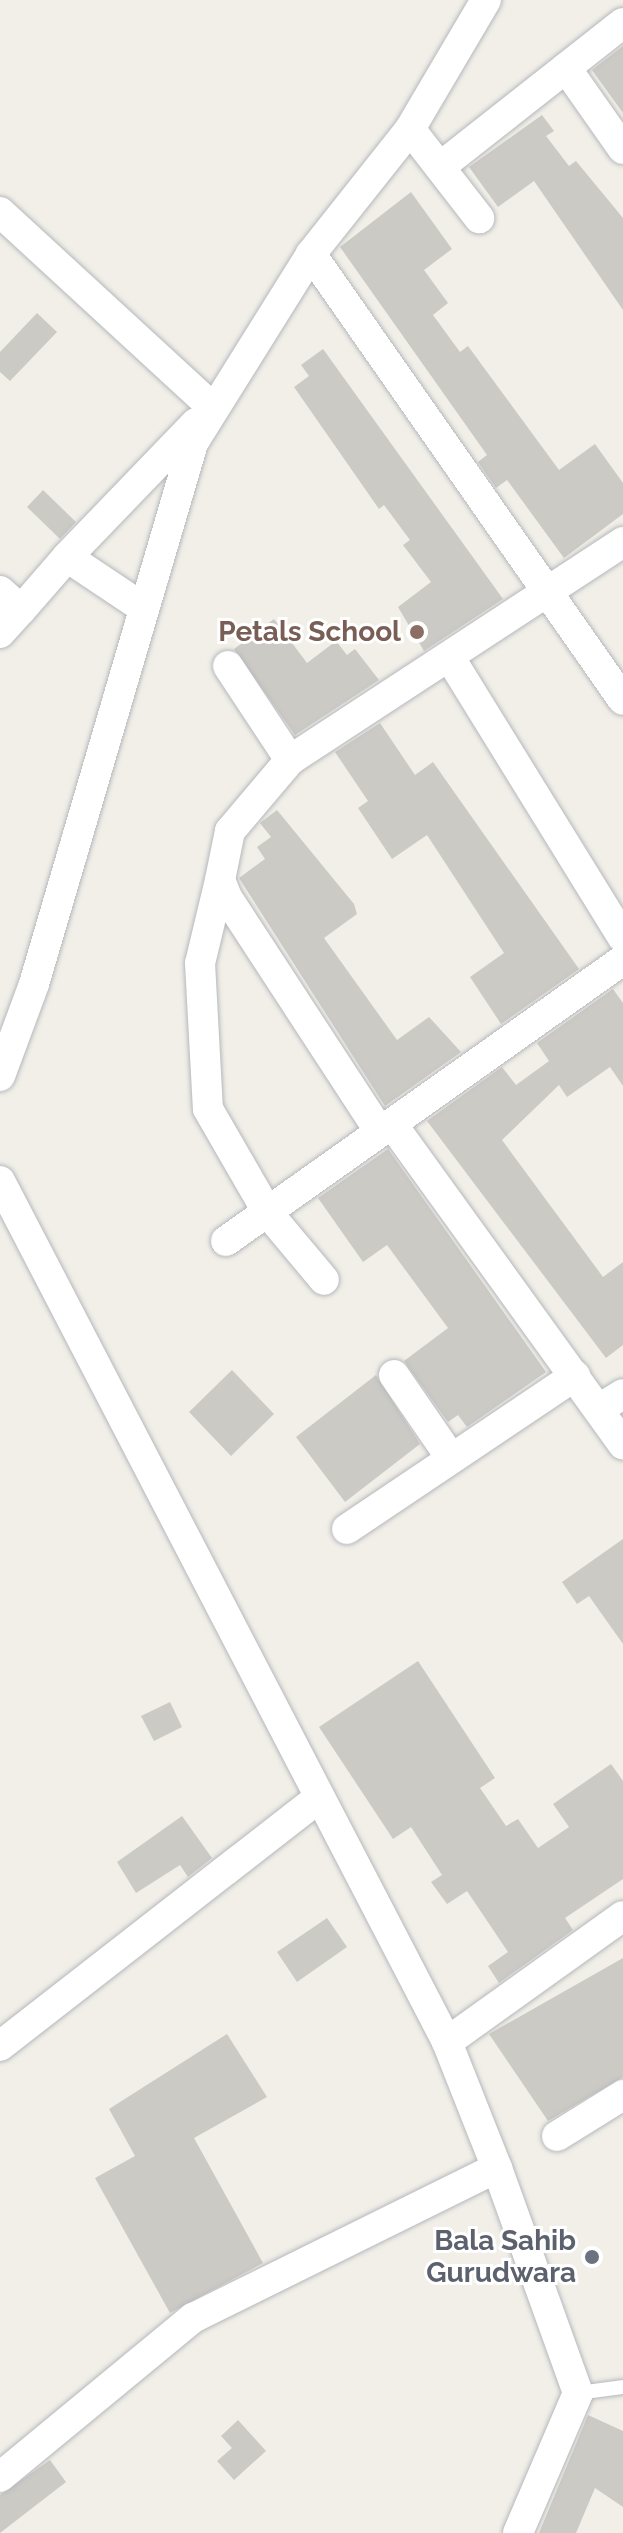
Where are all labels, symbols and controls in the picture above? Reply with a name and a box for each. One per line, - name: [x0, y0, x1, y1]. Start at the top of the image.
- place label: Petals School: [218, 615, 401, 649]
- marker: Petals School: [408, 623, 426, 641]
- place label: Bala Sahib Gurudwara: [426, 2224, 576, 2290]
- marker: Bala Sahib Gurudwara: [583, 2248, 601, 2266]

